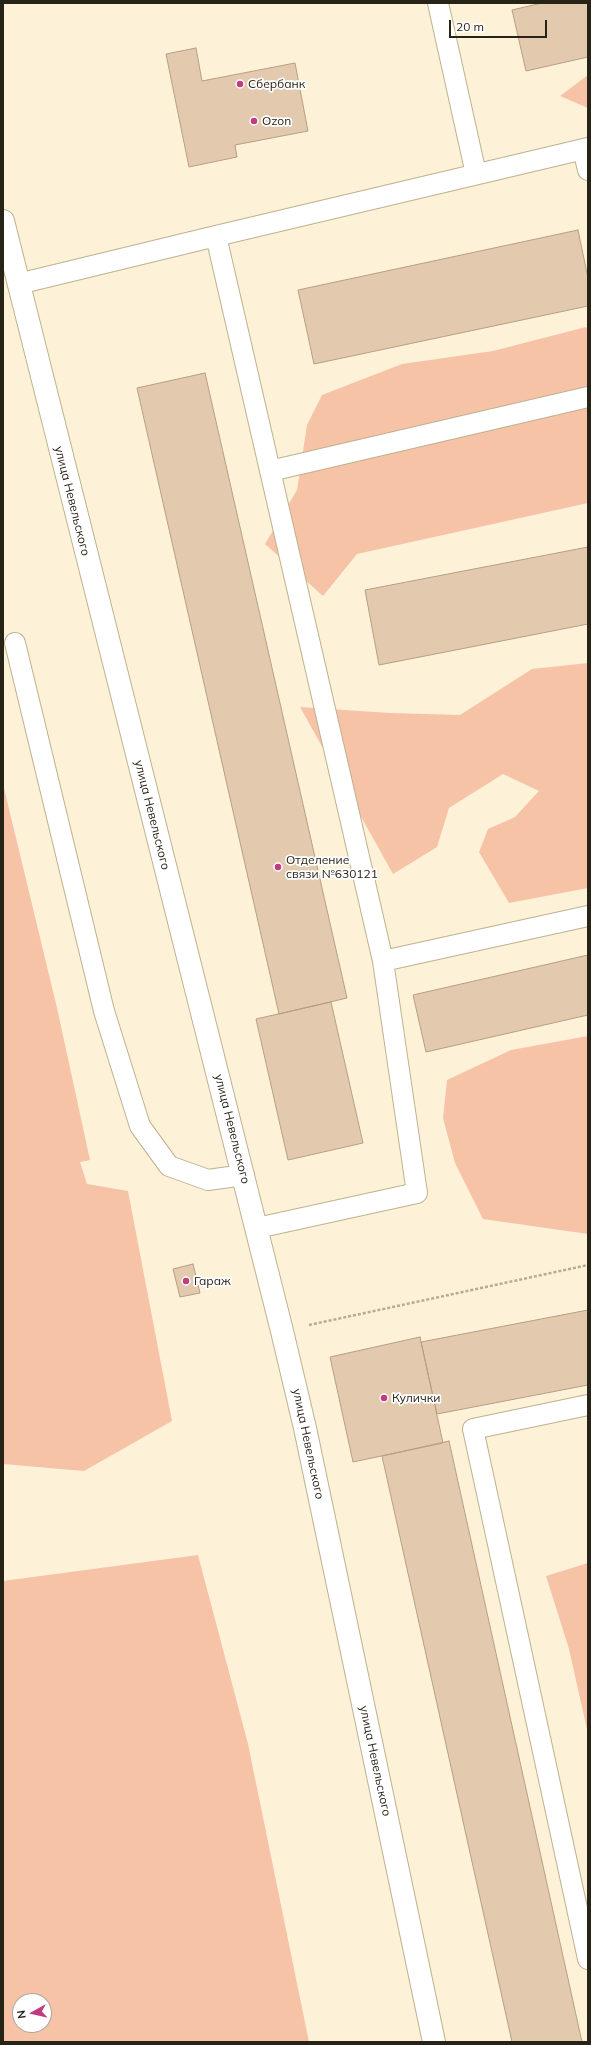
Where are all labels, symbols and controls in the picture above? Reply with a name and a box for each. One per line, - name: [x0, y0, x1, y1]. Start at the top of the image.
- scale bar: [451, 12, 549, 38]
- text: 20 m: [456, 19, 484, 34]
- place label: Сбербанк: [248, 77, 305, 91]
- marker: Сбербанк: [235, 79, 245, 89]
- place label: Ozon: [262, 114, 291, 128]
- marker: Ozon: [249, 116, 259, 126]
- street label: улица Невельского: [51, 445, 93, 557]
- street label: улица Невельского: [131, 759, 173, 871]
- place label: Отделение связи №630121: [286, 853, 378, 881]
- marker: Отделение связи №630121: [273, 862, 283, 872]
- street label: улица Невельского: [211, 1073, 253, 1185]
- place label: Гараж: [194, 1274, 231, 1288]
- marker: Гараж: [181, 1276, 191, 1286]
- street label: улица Невельского: [289, 1387, 327, 1501]
- place label: Кулички: [392, 1391, 440, 1405]
- marker: Кулички: [379, 1393, 389, 1403]
- street label: улица Невельского: [356, 1704, 394, 1818]
- north arrow: [12, 1993, 52, 2033]
- text: N: [14, 2009, 29, 2020]

